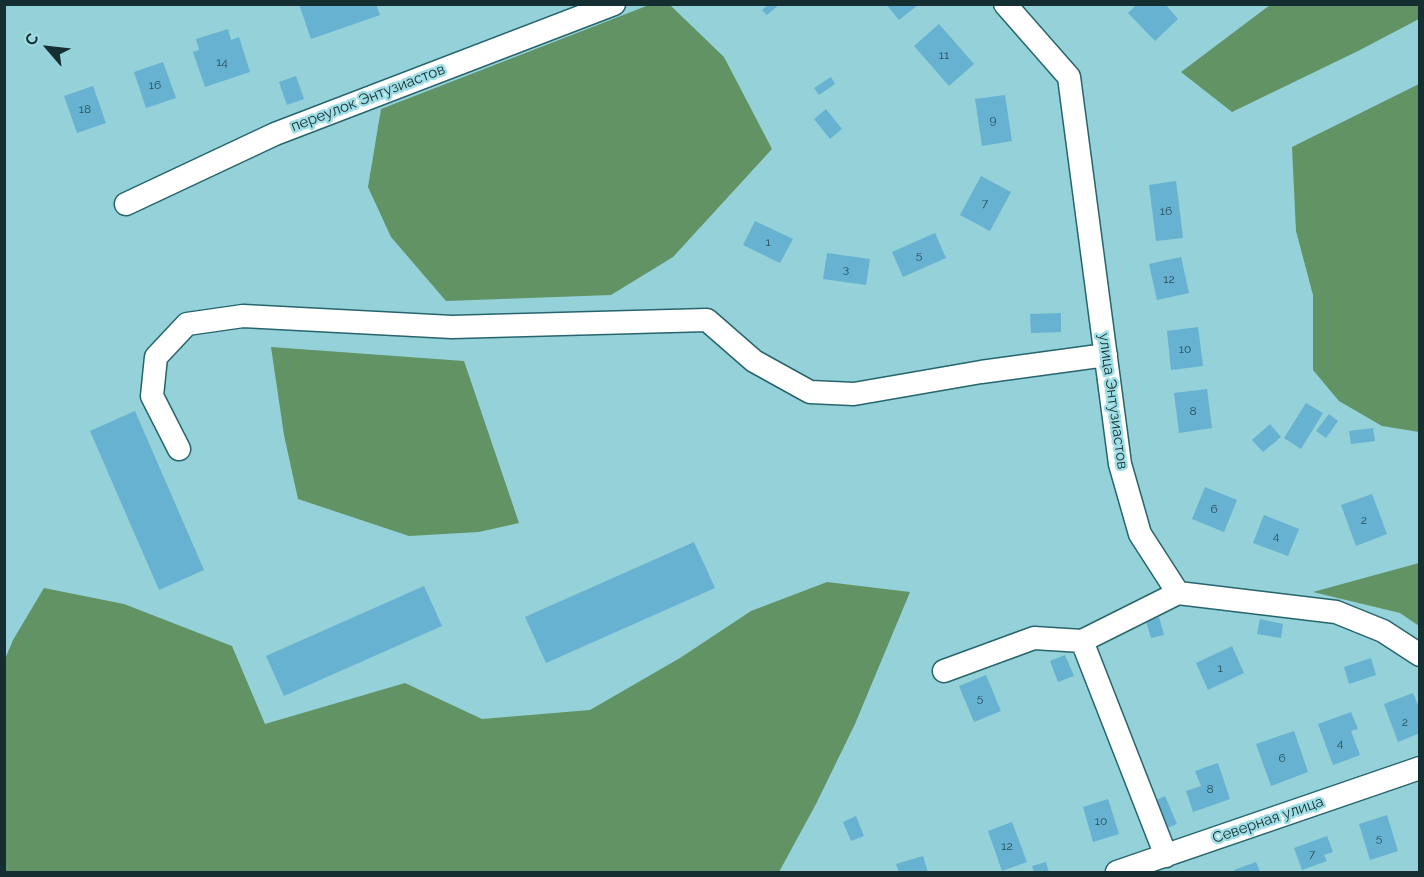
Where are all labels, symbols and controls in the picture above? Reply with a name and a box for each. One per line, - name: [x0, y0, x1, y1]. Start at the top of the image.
- north arrow: [18, 18, 78, 78]
- text: С: [21, 30, 43, 49]
- house number: 11: [939, 48, 949, 62]
- house number: 14: [216, 55, 228, 69]
- street label: переулок Энтузиастов: [288, 60, 448, 136]
- house number: 16: [149, 78, 161, 92]
- house number: 18: [79, 102, 91, 116]
- house number: 9: [989, 113, 997, 127]
- house number: 7: [982, 196, 988, 210]
- house number: 16: [1160, 204, 1172, 218]
- house number: 1: [765, 235, 771, 249]
- house number: 5: [916, 248, 922, 262]
- house number: 3: [843, 262, 849, 276]
- house number: 12: [1163, 272, 1175, 286]
- street label: улица Энтузиастов: [1095, 332, 1131, 470]
- house number: 10: [1179, 342, 1191, 356]
- house number: 8: [1189, 404, 1197, 418]
- house number: 6: [1210, 502, 1218, 516]
- house number: 2: [1361, 513, 1367, 527]
- house number: 4: [1273, 529, 1279, 543]
- house number: 1: [1217, 661, 1223, 675]
- house number: 5: [977, 691, 983, 705]
- house number: 2: [1402, 715, 1408, 729]
- house number: 4: [1337, 736, 1343, 750]
- house number: 6: [1278, 751, 1286, 765]
- house number: 8: [1206, 782, 1214, 796]
- street label: Северная улица: [1210, 793, 1326, 847]
- house number: 10: [1095, 814, 1107, 828]
- house number: 5: [1376, 831, 1382, 845]
- house number: 12: [1001, 839, 1013, 853]
- house number: 7: [1309, 847, 1315, 861]

